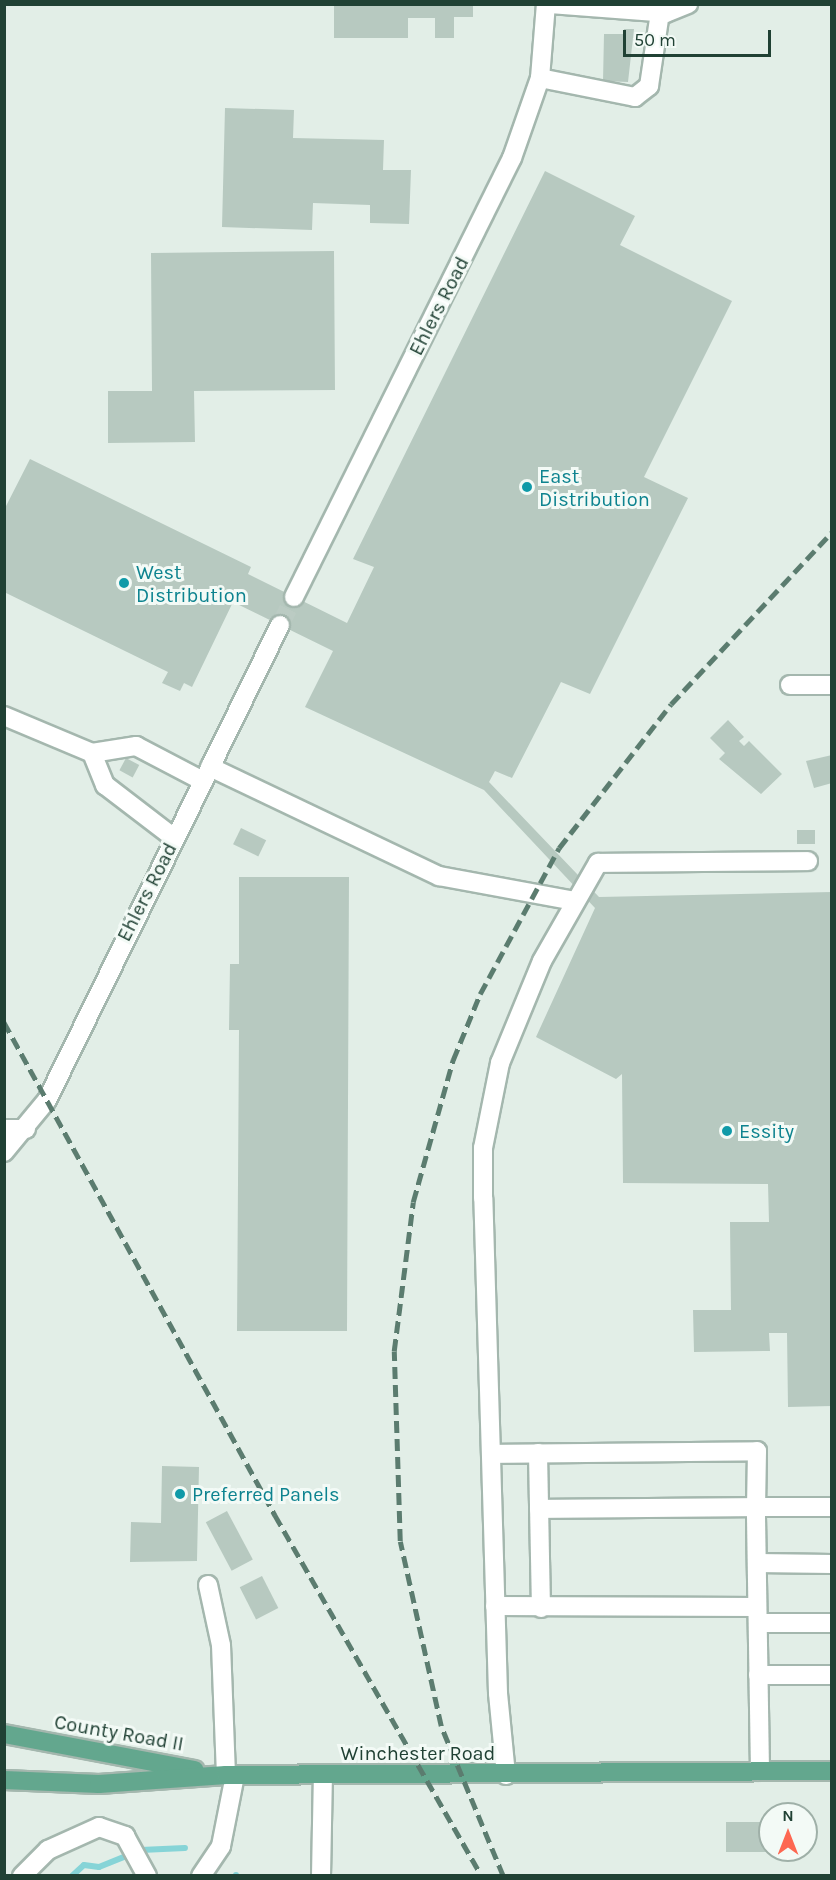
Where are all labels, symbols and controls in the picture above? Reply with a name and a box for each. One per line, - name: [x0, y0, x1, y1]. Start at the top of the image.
- scale bar: [626, 18, 774, 56]
- text: 50 m: [634, 29, 676, 51]
- street label: Ehlers Road: [404, 253, 474, 359]
- place label: East Distribution: [539, 464, 650, 511]
- marker: East Distribution: [520, 480, 534, 494]
- place label: West Distribution: [136, 560, 247, 607]
- marker: West Distribution: [117, 576, 131, 590]
- street label: Ehlers Road: [112, 839, 182, 945]
- place label: Essity: [739, 1119, 794, 1143]
- marker: Essity: [720, 1124, 734, 1138]
- place label: Preferred Panels: [192, 1482, 340, 1506]
- marker: Preferred Panels: [173, 1487, 187, 1501]
- street label: County Road II: [52, 1710, 186, 1756]
- street label: Winchester Road: [341, 1741, 495, 1765]
- north arrow: [758, 1802, 818, 1862]
- text: N: [782, 1806, 794, 1825]

